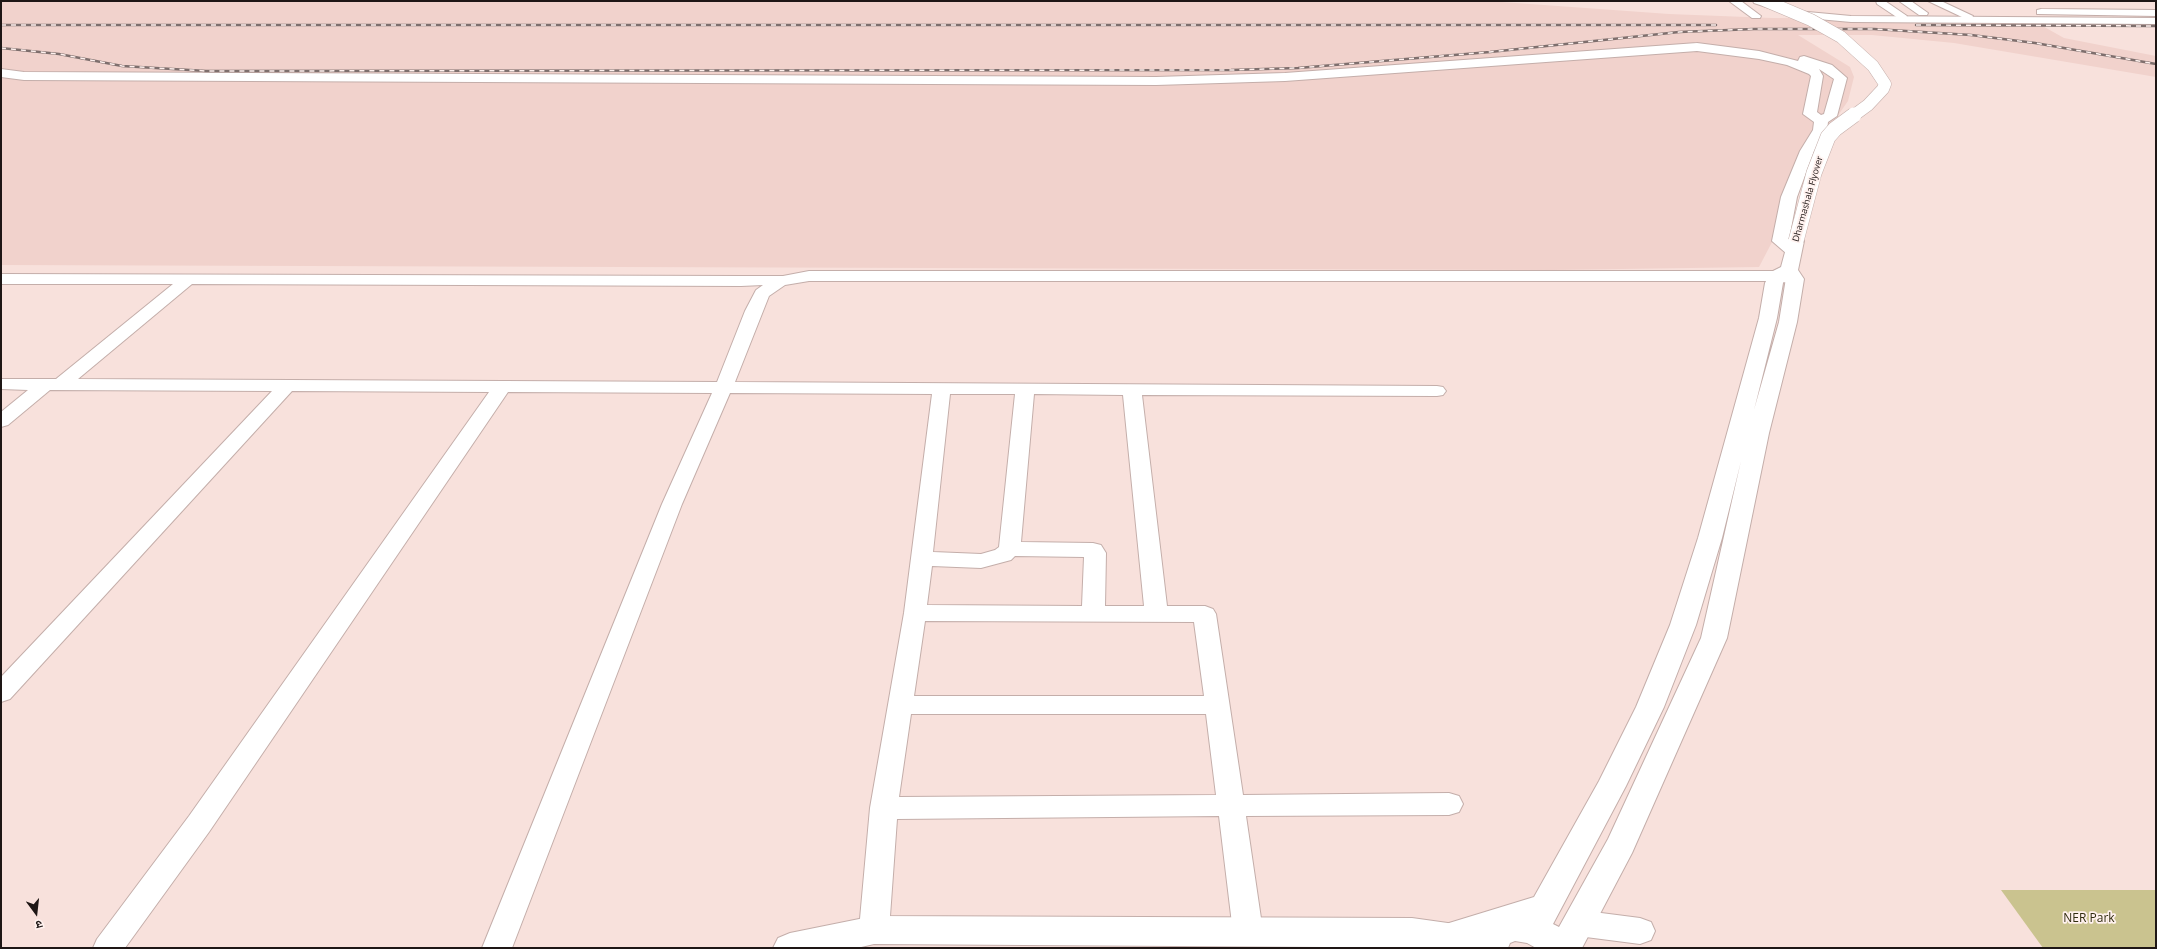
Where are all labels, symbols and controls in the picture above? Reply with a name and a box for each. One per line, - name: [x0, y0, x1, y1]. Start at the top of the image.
- street label: Dharmashala Flyover: [1791, 155, 1825, 243]
- north arrow: [16, 893, 56, 933]
- park label: NER Park: [2063, 912, 2115, 926]
- text: उ: [34, 917, 44, 933]

